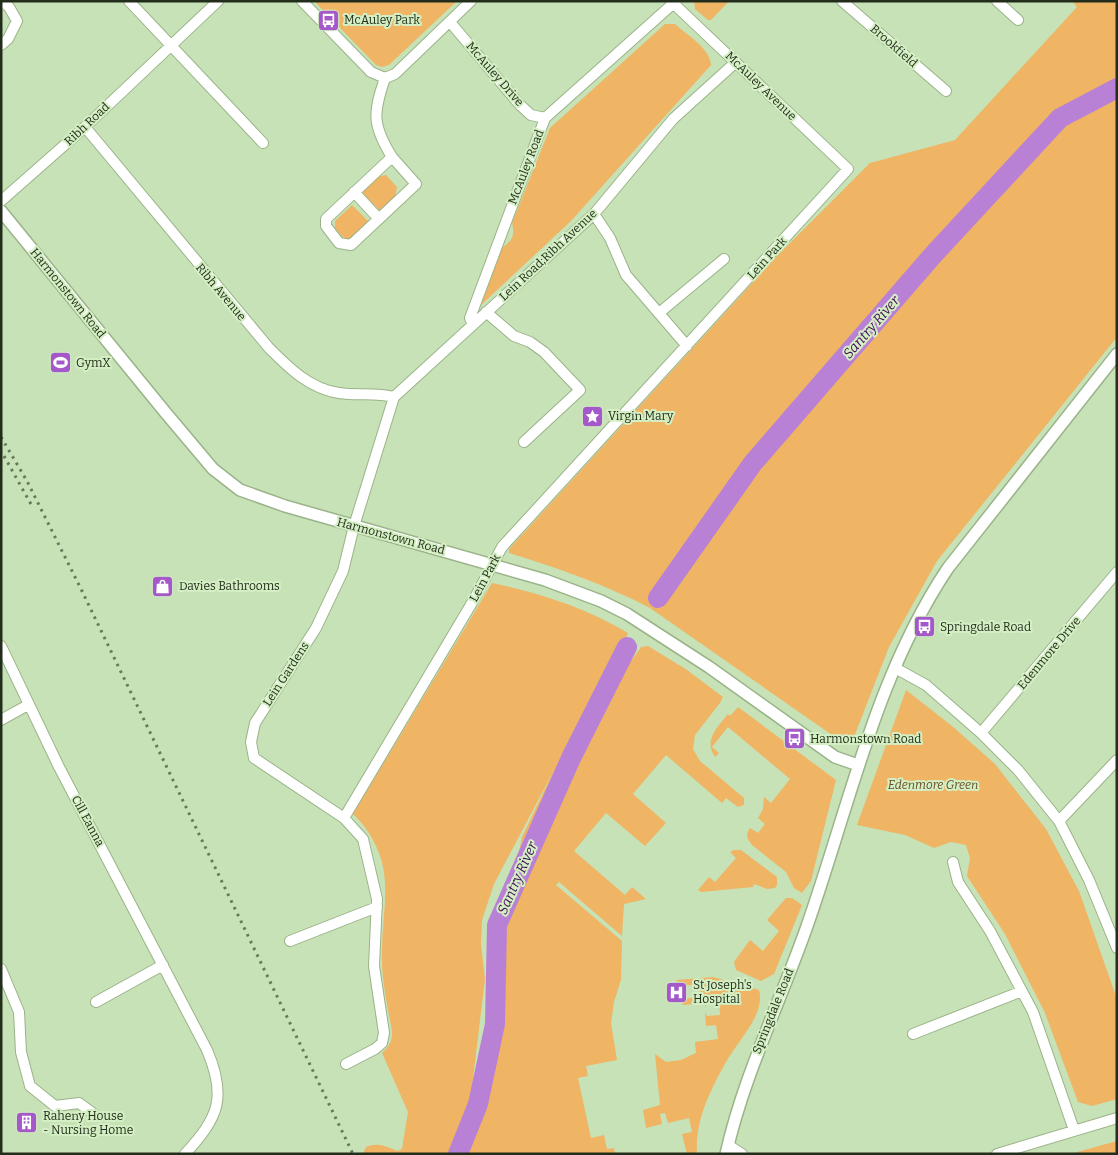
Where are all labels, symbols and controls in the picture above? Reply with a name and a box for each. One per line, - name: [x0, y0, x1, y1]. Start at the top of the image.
- bus stop icon: McAuley Park: [316, 8, 340, 32]
- place label: McAuley Park: [344, 13, 420, 27]
- street label: Brookfield: [868, 22, 920, 70]
- street label: McAuley Drive: [463, 39, 527, 109]
- street label: McAuley Avenue: [723, 49, 799, 123]
- street label: Ribh Road: [62, 100, 112, 148]
- street label: McAuley Road: [505, 128, 547, 206]
- street label: Lein Road;Ribh Avenue: [496, 206, 600, 304]
- street label: Lein Park: [744, 234, 790, 282]
- street label: Harmonstown Road: [28, 245, 108, 341]
- street label: Ribh Avenue: [193, 261, 249, 323]
- water label: Santry River: [840, 292, 904, 362]
- sports icon: GymX: [48, 351, 72, 375]
- place label: GymX: [76, 356, 111, 370]
- place icon: Virgin Mary: [580, 404, 604, 428]
- place label: Virgin Mary: [608, 409, 674, 423]
- street label: Harmonstown Road: [335, 515, 447, 557]
- street label: Lein Park: [467, 552, 503, 604]
- shop icon: Davies Bathrooms: [151, 574, 175, 598]
- place label: Davies Bathrooms: [179, 579, 280, 593]
- street label: Edenmore Drive: [1015, 614, 1083, 692]
- bus stop icon: Springdale Road: [912, 615, 936, 639]
- place label: Springdale Road: [940, 620, 1031, 634]
- street label: Lein Gardens: [260, 639, 312, 709]
- bus stop icon: Harmonstown Road: [782, 727, 806, 751]
- place label: Harmonstown Road: [810, 732, 921, 746]
- park label: Edenmore Green: [888, 778, 978, 792]
- street label: Cill Eanna: [69, 793, 107, 849]
- water label: Santry River: [494, 838, 541, 917]
- street label: Springdale Road: [749, 966, 797, 1056]
- place label: St Joseph's Hospital: [693, 978, 752, 1006]
- hospital icon: St Joseph's Hospital: [665, 980, 689, 1004]
- place label: Raheny House - Nursing Home: [43, 1109, 133, 1137]
- building icon: Raheny House - Nursing Home: [15, 1111, 39, 1135]

